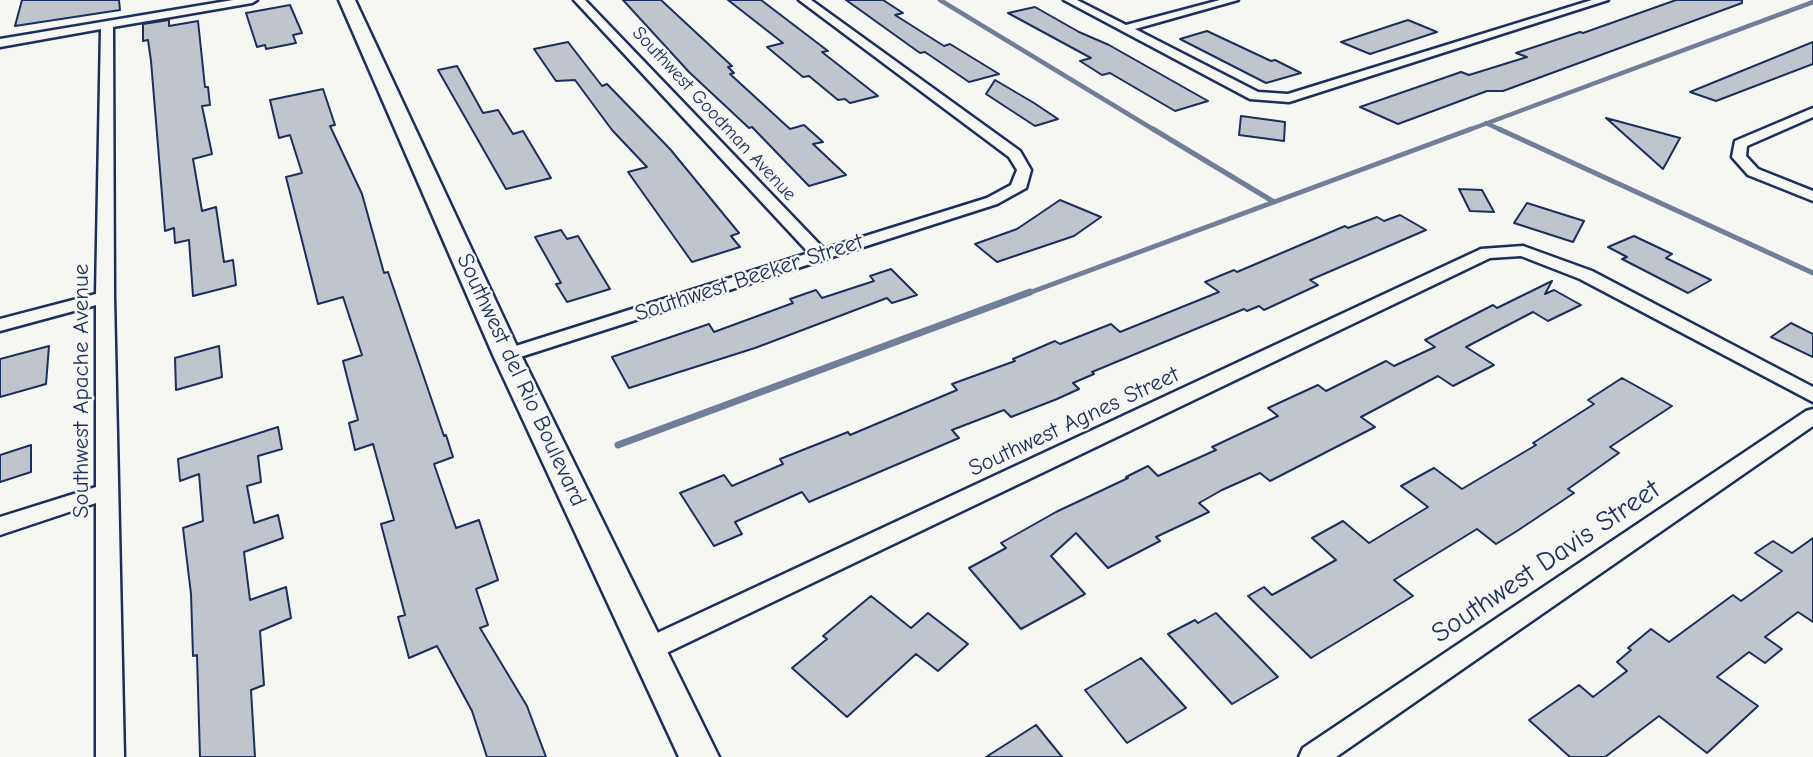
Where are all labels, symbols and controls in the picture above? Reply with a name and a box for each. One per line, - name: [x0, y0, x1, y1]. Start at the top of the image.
- street label: Southwest Goodman Avenue: [627, 22, 801, 206]
- street label: Southwest Beeker Street: [632, 228, 866, 328]
- street label: Southwest del Rio Boulevard: [450, 249, 592, 511]
- street label: Southwest Apache Avenue: [67, 264, 95, 518]
- street label: Southwest Agnes Street: [964, 361, 1184, 483]
- street label: Southwest Davis Street: [1425, 473, 1667, 651]

